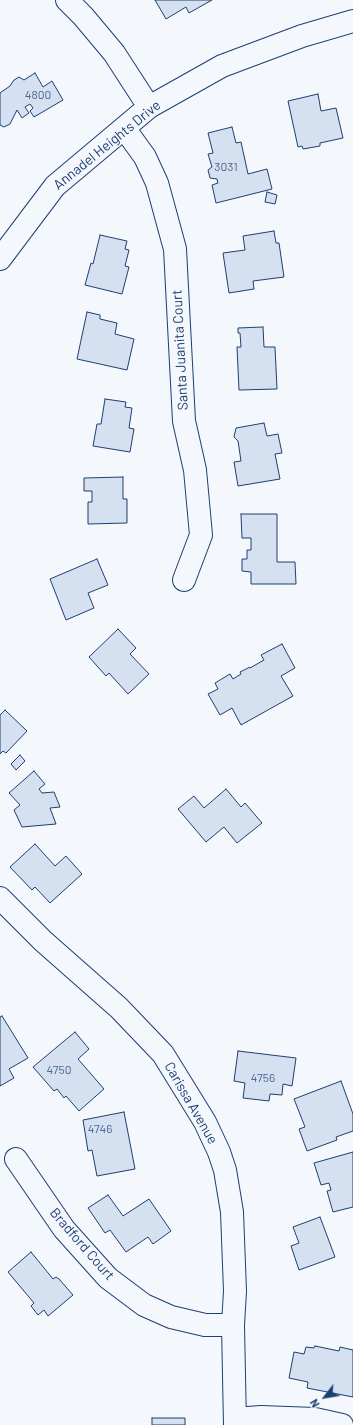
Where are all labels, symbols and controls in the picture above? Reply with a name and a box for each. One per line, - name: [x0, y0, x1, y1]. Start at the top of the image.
- house number: 4800: [25, 88, 51, 102]
- street label: Annadel Heights Drive: [50, 97, 164, 193]
- house number: 3031: [214, 160, 238, 174]
- street label: Santa Juanita Court: [168, 289, 192, 411]
- street label: Carissa Avenue: [161, 1059, 221, 1147]
- house number: 4750: [47, 1063, 71, 1077]
- house number: 4756: [251, 1071, 275, 1085]
- house number: 4746: [88, 1122, 112, 1136]
- street label: Bradford Court: [46, 1204, 118, 1284]
- north arrow: [305, 1377, 345, 1417]
- text: N: [307, 1397, 322, 1410]

